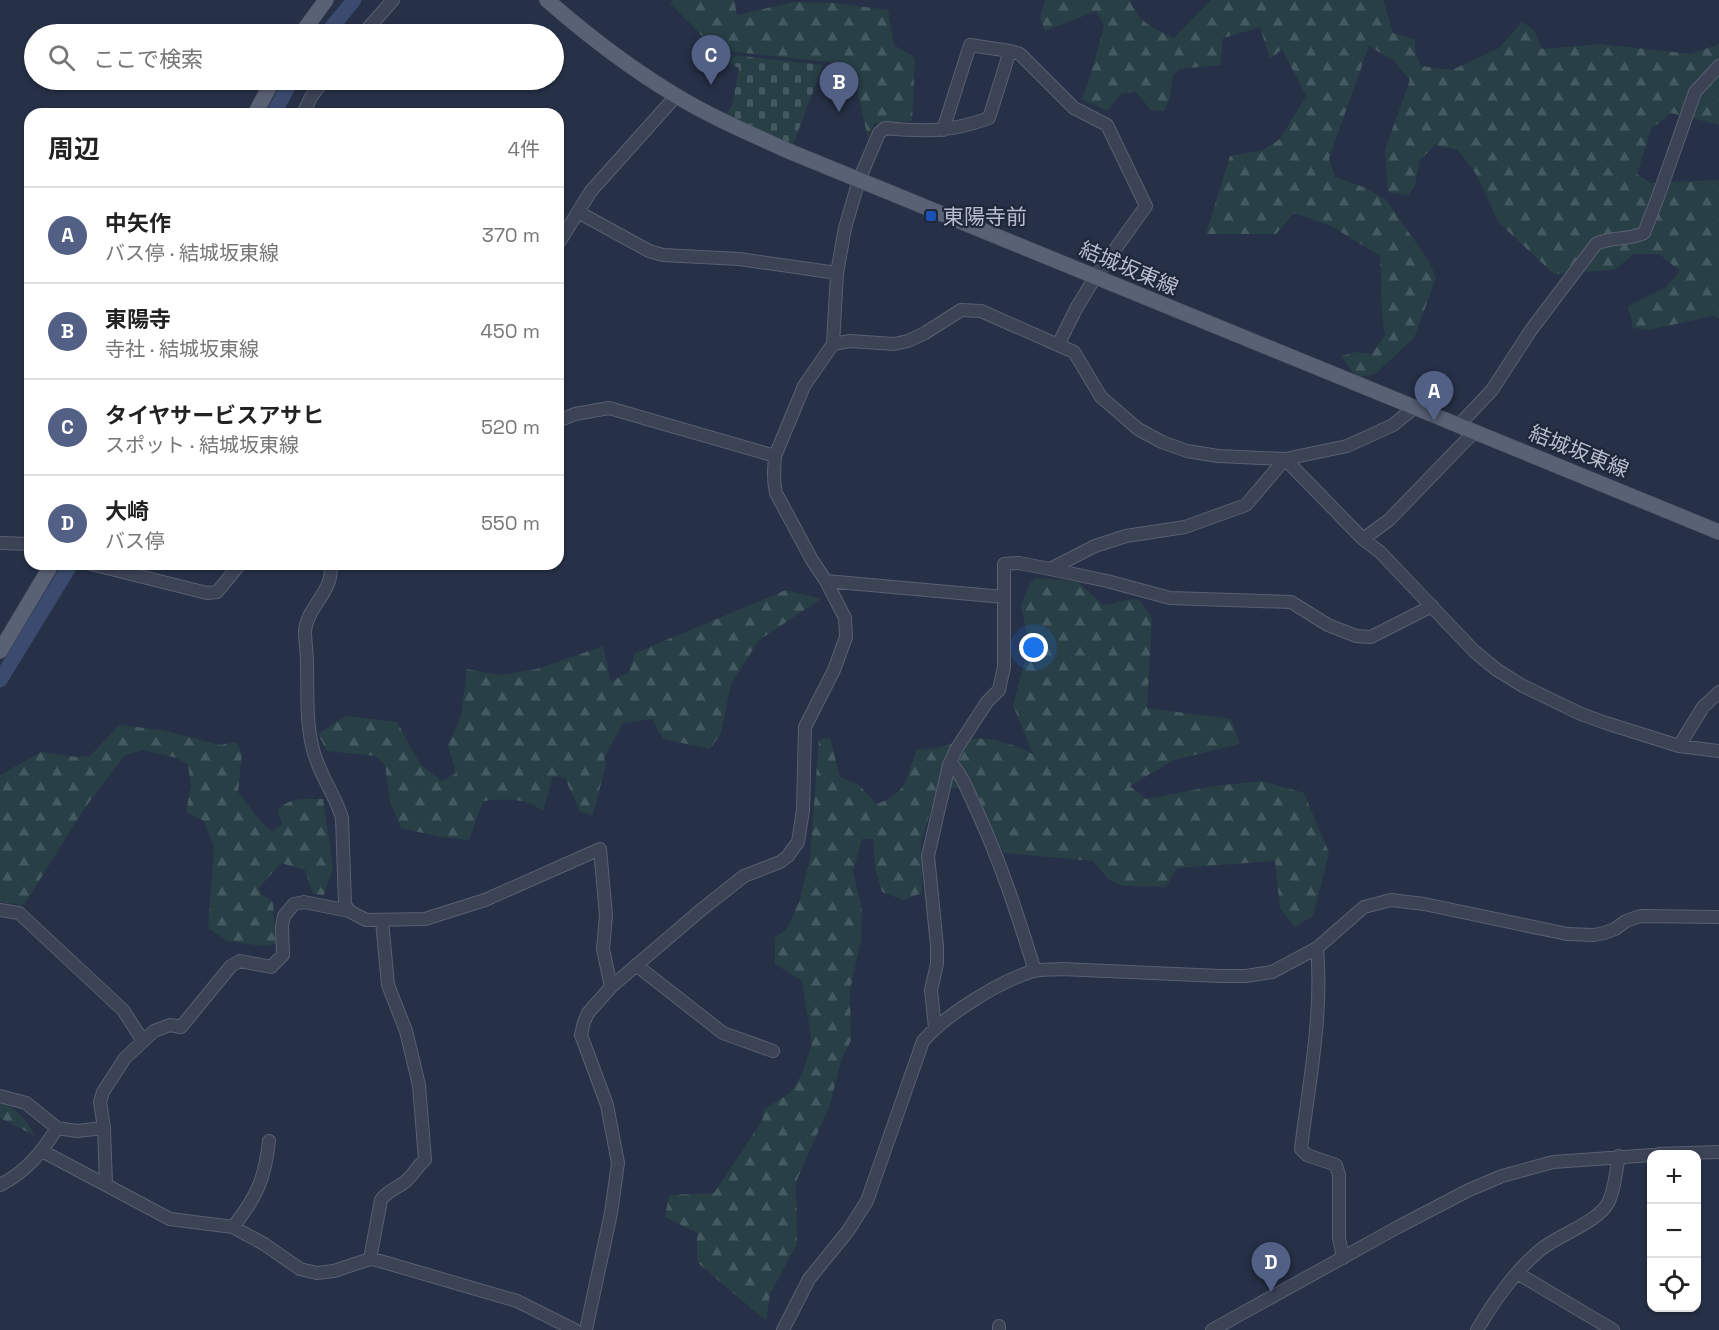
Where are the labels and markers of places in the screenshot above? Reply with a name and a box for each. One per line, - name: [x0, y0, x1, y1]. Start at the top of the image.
- pin: C: [692, 36, 730, 85]
- pin: B: [820, 63, 858, 112]
- place label: 東陽寺前: [943, 203, 1027, 230]
- marker: 東陽寺前: [924, 209, 938, 223]
- pin: A: [1414, 372, 1454, 421]
- pin: D: [1252, 1242, 1290, 1292]

